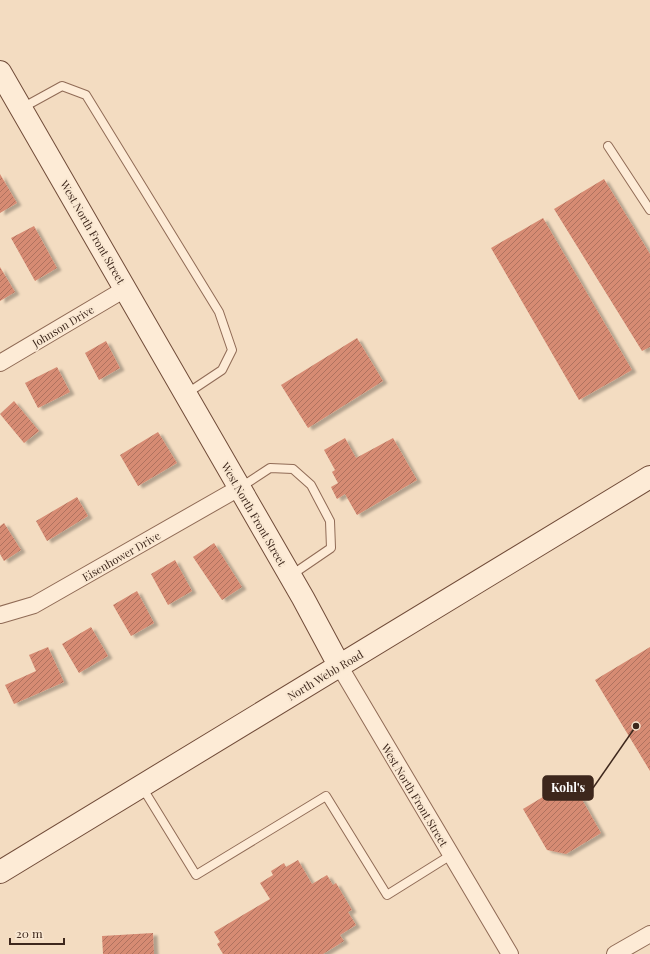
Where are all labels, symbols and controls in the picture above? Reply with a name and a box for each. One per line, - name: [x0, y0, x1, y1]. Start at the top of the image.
- street label: West North Front Street: [57, 177, 129, 287]
- street label: Johnson Drive: [28, 301, 97, 351]
- street label: West North Front Street: [218, 459, 290, 569]
- street label: Eisenhower Drive: [79, 527, 163, 584]
- street label: North Webb Road: [284, 646, 366, 704]
- street label: West North Front Street: [378, 740, 452, 849]
- callout: Kohl's: [543, 776, 593, 800]
- text: Kohl's: [551, 779, 585, 795]
- scale bar: [10, 920, 64, 946]
- text: 20 m: [16, 925, 43, 941]

